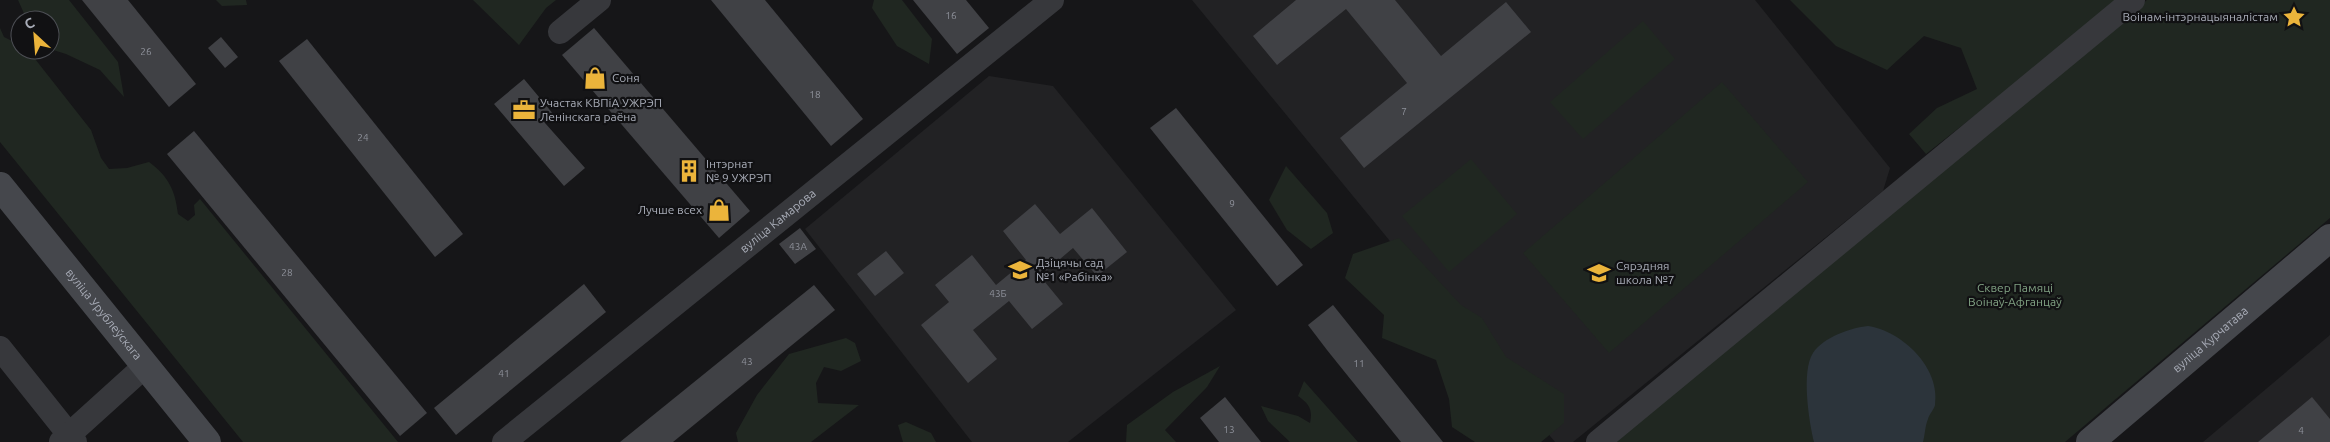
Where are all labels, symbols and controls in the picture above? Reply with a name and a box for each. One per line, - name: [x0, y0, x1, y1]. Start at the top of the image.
- place icon: Воінам-інтэрнацыяналістам: [2281, 4, 2307, 30]
- north arrow: [10, 10, 60, 60]
- house number: 16: [945, 10, 957, 21]
- place label: Воінам-інтэрнацыяналістам: [2122, 10, 2278, 23]
- text: С: [22, 14, 37, 32]
- house number: 26: [140, 46, 152, 57]
- shop icon: Соня: [582, 65, 608, 91]
- place label: Соня: [612, 71, 640, 84]
- house number: 18: [809, 89, 821, 100]
- place label: Участак КВПіА УЖРЭП Ленінскага раёна: [540, 96, 662, 123]
- office icon: Участак КВПіА УЖРЭП Ленінскага раёна: [511, 97, 537, 123]
- house number: 7: [1401, 106, 1407, 117]
- house number: 24: [357, 132, 369, 143]
- place label: Інтэрнат № 9 УЖРЭП: [706, 157, 772, 184]
- building icon: Інтэрнат № 9 УЖРЭП: [676, 158, 702, 184]
- street label: вуліца Камарова: [737, 186, 818, 255]
- shop icon: Лучше всех: [706, 197, 732, 223]
- house number: 9: [1229, 198, 1235, 209]
- place label: Лучше всех: [638, 203, 702, 216]
- house number: 43А: [789, 241, 807, 252]
- place label: Дзіцячы сад №1 «Рабінка»: [1036, 256, 1113, 283]
- school or university icon: Дзіцячы сад №1 «Рабінка»: [1007, 257, 1033, 283]
- place label: Сярэдняя школа №7: [1616, 259, 1675, 286]
- school or university icon: Сярэдняя школа №7: [1586, 260, 1612, 286]
- street label: вуліца Урублеўскага: [64, 266, 145, 362]
- house number: 28: [281, 267, 293, 278]
- park label: Сквер Памяці Воінаў-Афганцаў: [1968, 281, 2062, 308]
- house number: 43Б: [989, 288, 1007, 299]
- street label: вуліца Курчатава: [2170, 304, 2250, 375]
- house number: 43: [741, 356, 753, 367]
- house number: 11: [1353, 358, 1365, 369]
- house number: 41: [498, 368, 510, 379]
- house number: 13: [1223, 424, 1235, 435]
- house number: 4: [2298, 425, 2304, 436]

